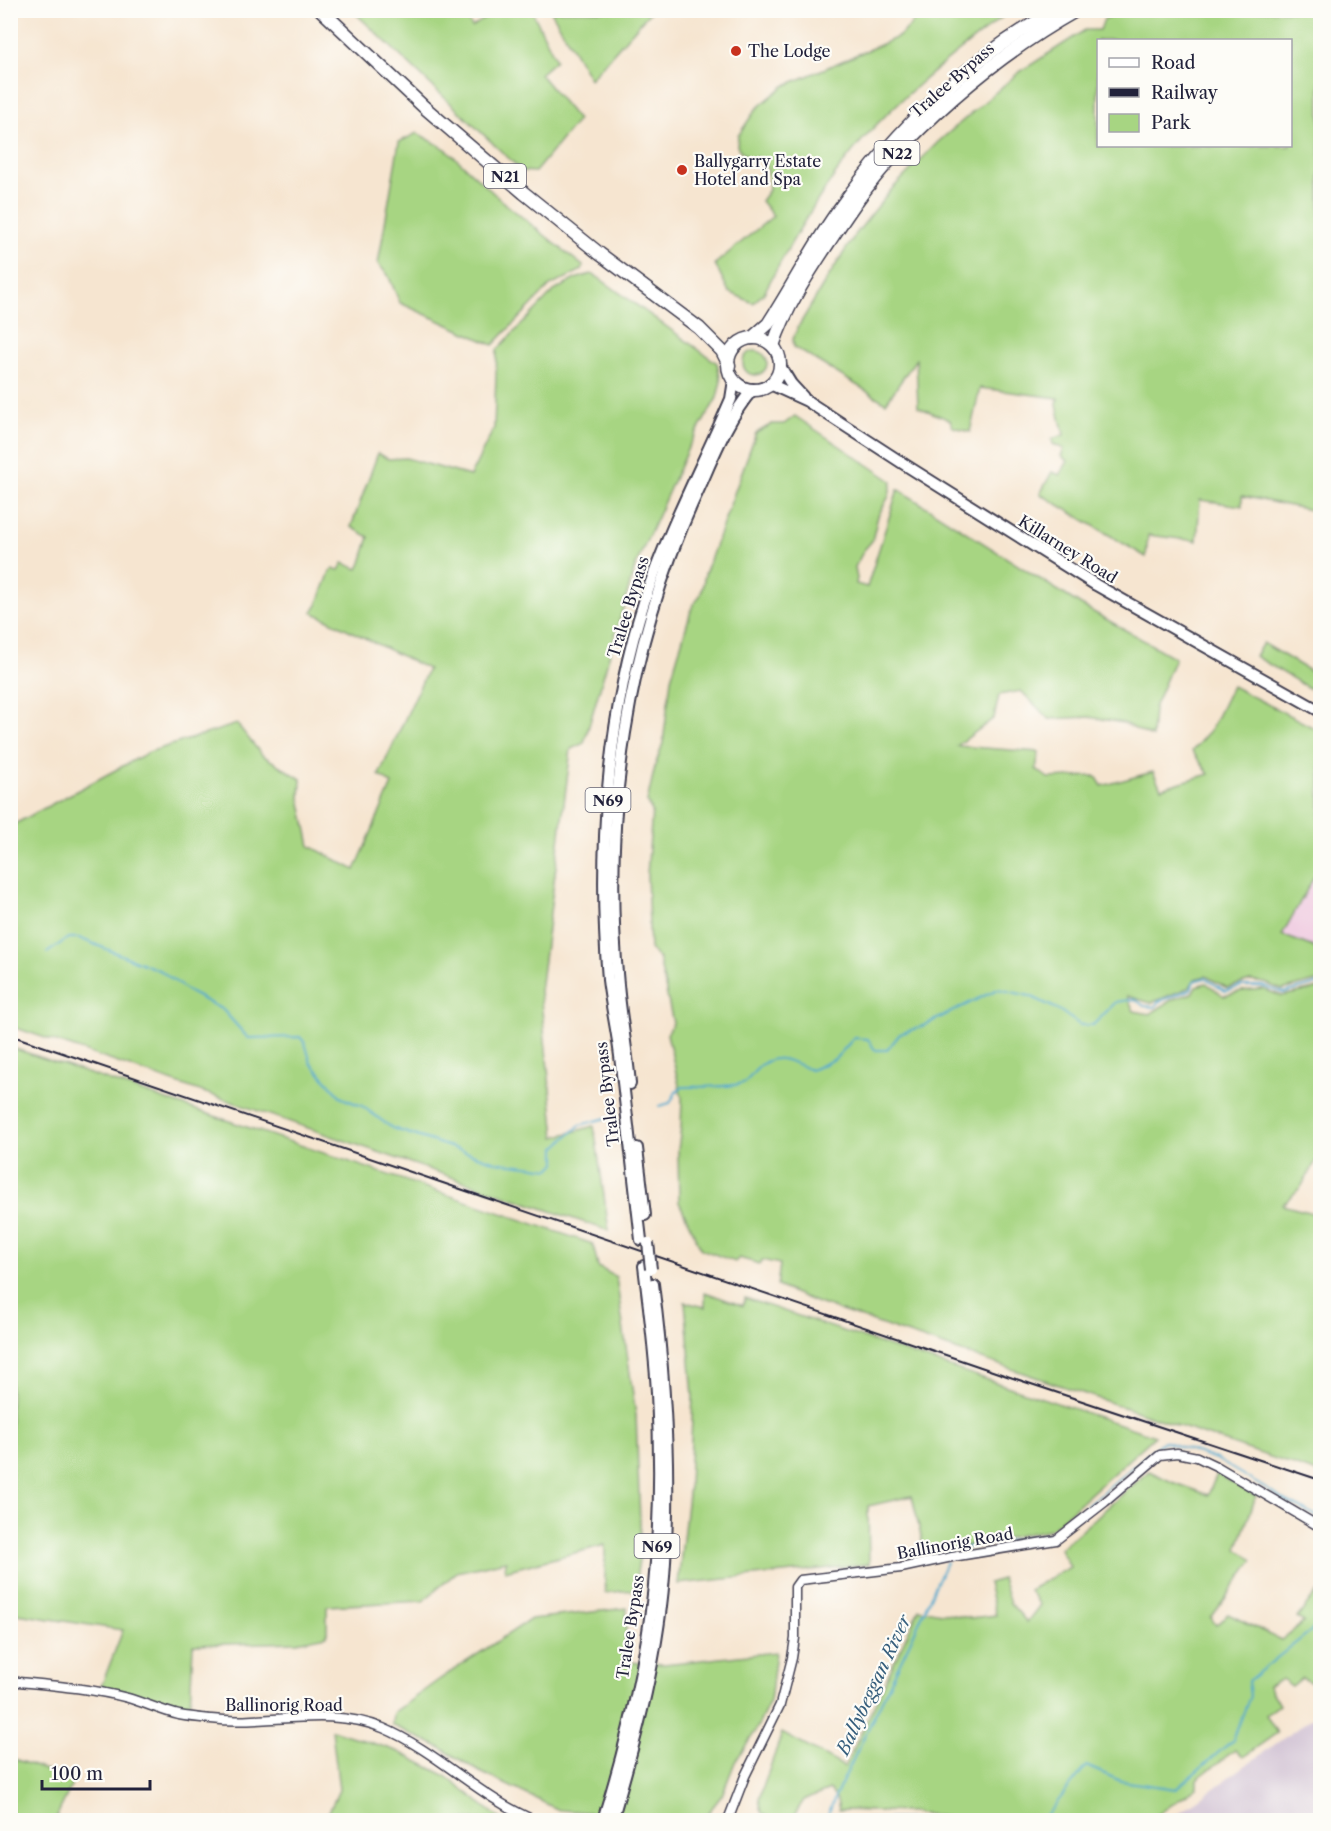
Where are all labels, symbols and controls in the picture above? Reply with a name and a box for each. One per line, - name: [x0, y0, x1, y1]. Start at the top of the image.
- street label: Tralee Bypass: [906, 38, 998, 122]
- legend: [1097, 39, 1292, 147]
- place label: The Lodge: [748, 41, 831, 61]
- marker: The Lodge: [729, 44, 743, 58]
- text: Road: [1151, 52, 1196, 74]
- text: Railway: [1151, 82, 1219, 104]
- text: Park: [1151, 112, 1192, 134]
- road number: N22: [874, 141, 920, 165]
- place label: Ballygarry Estate Hotel and Spa: [694, 151, 821, 189]
- marker: Ballygarry Estate Hotel and Spa: [675, 163, 689, 177]
- road number: N21: [484, 164, 526, 188]
- street label: Killarney Road: [1015, 511, 1121, 588]
- street label: Tralee Bypass: [603, 554, 653, 660]
- road number: N69: [586, 788, 630, 812]
- street label: Tralee Bypass: [591, 1041, 623, 1147]
- street label: Ballinorig Road: [895, 1523, 1015, 1563]
- road number: N69: [634, 1534, 680, 1558]
- street label: Tralee Bypass: [612, 1573, 648, 1681]
- water label: Ballybeggan River: [831, 1610, 917, 1760]
- street label: Ballinorig Road: [225, 1695, 343, 1715]
- scale bar: [42, 1753, 150, 1791]
- text: 100 m: [51, 1763, 103, 1785]

